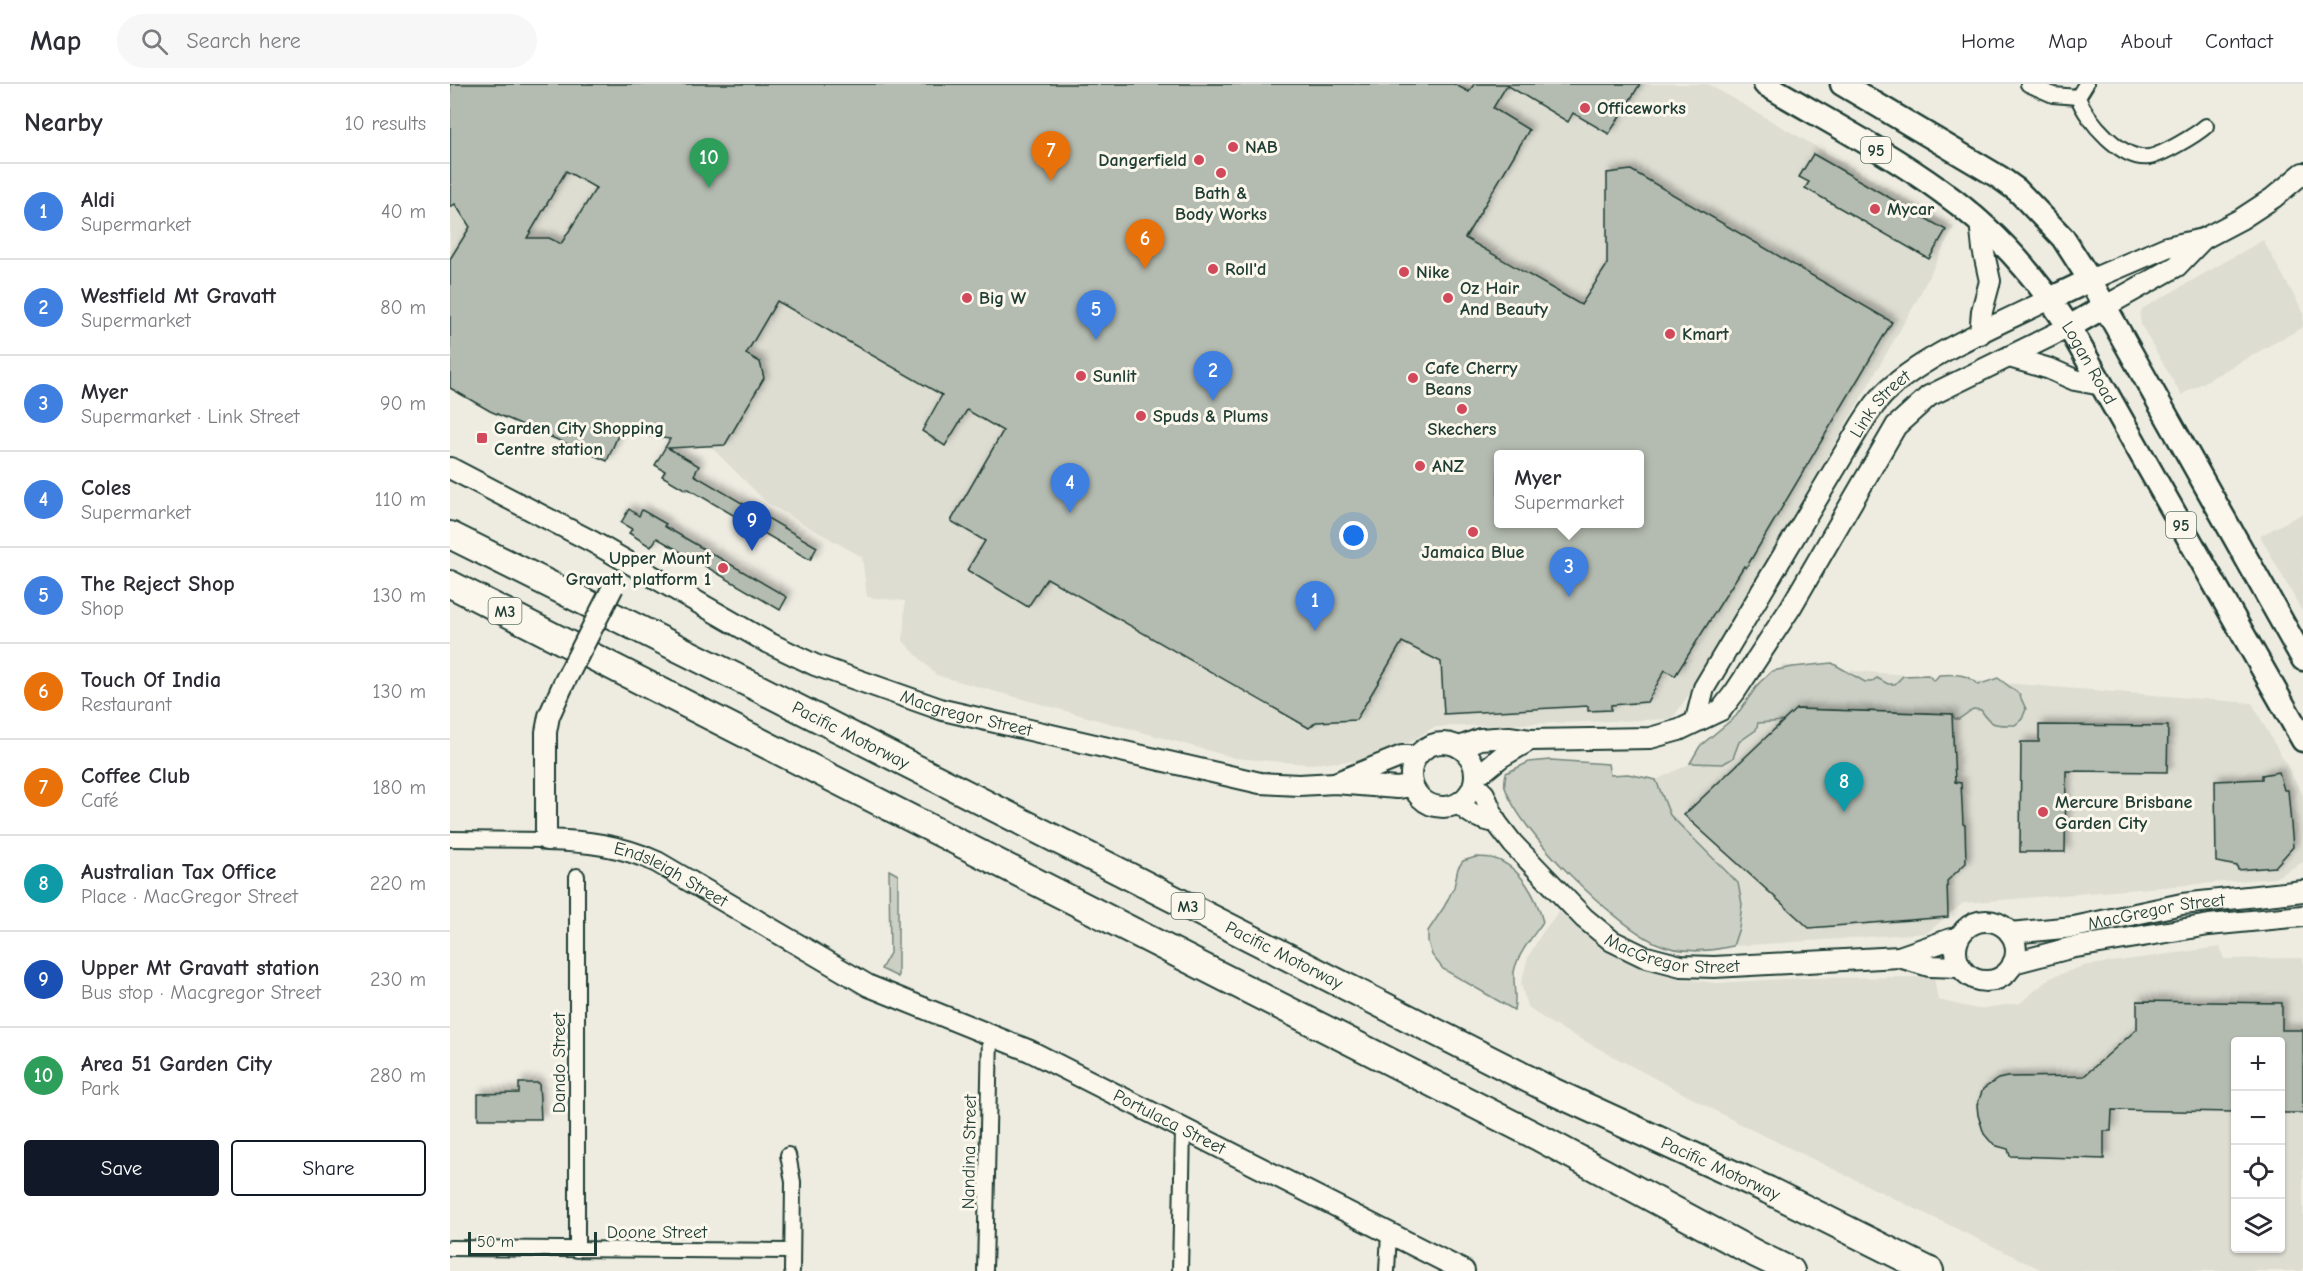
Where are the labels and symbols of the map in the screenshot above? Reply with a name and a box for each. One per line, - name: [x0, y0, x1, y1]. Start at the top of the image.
- place label: Officeworks: [1597, 98, 1686, 119]
- marker: Officeworks: [1578, 101, 1592, 115]
- pin: 7: [1032, 132, 1070, 181]
- place label: NAB: [1245, 137, 1278, 158]
- road number: 95: [1861, 137, 1891, 163]
- pin: 10: [690, 138, 728, 188]
- marker: NAB: [1226, 140, 1240, 154]
- place label: Dangerfield: [1098, 150, 1187, 171]
- marker: Dangerfield: [1192, 153, 1206, 167]
- marker: Bath & Body Works: [1214, 166, 1228, 180]
- place label: Bath & Body Works: [1175, 183, 1267, 225]
- place label: Mycar: [1887, 199, 1935, 220]
- marker: Mycar: [1868, 202, 1882, 216]
- pin: 6: [1126, 220, 1164, 269]
- place label: Roll'd: [1225, 259, 1266, 280]
- marker: Roll'd: [1206, 262, 1220, 276]
- place label: Nike: [1416, 262, 1450, 283]
- marker: Nike: [1397, 265, 1411, 279]
- place label: Oz Hair And Beauty: [1460, 278, 1549, 320]
- place label: Big W: [979, 288, 1027, 309]
- pin: 5: [1076, 290, 1116, 340]
- marker: Big W: [960, 291, 974, 305]
- marker: Oz Hair And Beauty: [1441, 291, 1455, 305]
- street label: Logan Road: [2057, 317, 2121, 408]
- place label: Kmart: [1682, 324, 1730, 345]
- marker: Kmart: [1663, 327, 1677, 341]
- pin: 2: [1194, 352, 1233, 401]
- place label: Cafe Cherry Beans: [1425, 358, 1518, 400]
- street label: Link Street: [1846, 365, 1915, 442]
- place label: Sunlit: [1093, 366, 1138, 387]
- marker: Sunlit: [1074, 369, 1088, 383]
- marker: Cafe Cherry Beans: [1406, 371, 1420, 385]
- marker: Skechers: [1455, 402, 1469, 416]
- place label: Spuds & Plums: [1153, 406, 1268, 427]
- marker: Spuds & Plums: [1134, 409, 1148, 423]
- place label: Garden City Shopping Centre station: [494, 418, 664, 460]
- place label: Skechers: [1428, 419, 1497, 440]
- marker: Garden City Shopping Centre station: [475, 431, 489, 445]
- place label: ANZ: [1432, 456, 1465, 477]
- marker: ANZ: [1413, 459, 1427, 473]
- pin: 4: [1050, 464, 1090, 513]
- pin: 9: [732, 502, 772, 551]
- road number: 95: [2166, 512, 2196, 538]
- your location: [1339, 521, 1368, 550]
- marker: Jamaica Blue: [1466, 525, 1480, 539]
- place label: Jamaica Blue: [1422, 542, 1525, 563]
- place label: Upper Mount Gravatt, platform 1: [566, 548, 712, 590]
- pin: 3: [1550, 548, 1588, 597]
- marker: Upper Mount Gravatt, platform 1: [716, 561, 730, 575]
- pin: 1: [1296, 582, 1334, 631]
- road number: M3: [488, 598, 522, 624]
- street label: Macgregor Street: [897, 686, 1035, 741]
- street label: Pacific Motorway: [788, 697, 914, 775]
- pin: 8: [1824, 762, 1864, 812]
- place label: Mercure Brisbane Garden City: [2055, 792, 2192, 834]
- marker: Mercure Brisbane Garden City: [2036, 805, 2050, 819]
- street label: Endsleigh Street: [612, 838, 732, 912]
- street label: MacGregor Street: [2086, 889, 2227, 935]
- road number: M3: [1172, 893, 1204, 919]
- street label: Pacific Motorway: [1222, 917, 1347, 994]
- street label: MacGregor Street: [1601, 929, 1741, 978]
- street label: Dando Street: [549, 1012, 570, 1113]
- street label: Portulaca Street: [1110, 1085, 1230, 1160]
- street label: Nandina Street: [958, 1093, 981, 1210]
- street label: Pacific Motorway: [1658, 1132, 1784, 1206]
- street label: Doone Street: [607, 1222, 708, 1243]
- scale bar: [468, 1229, 597, 1256]

